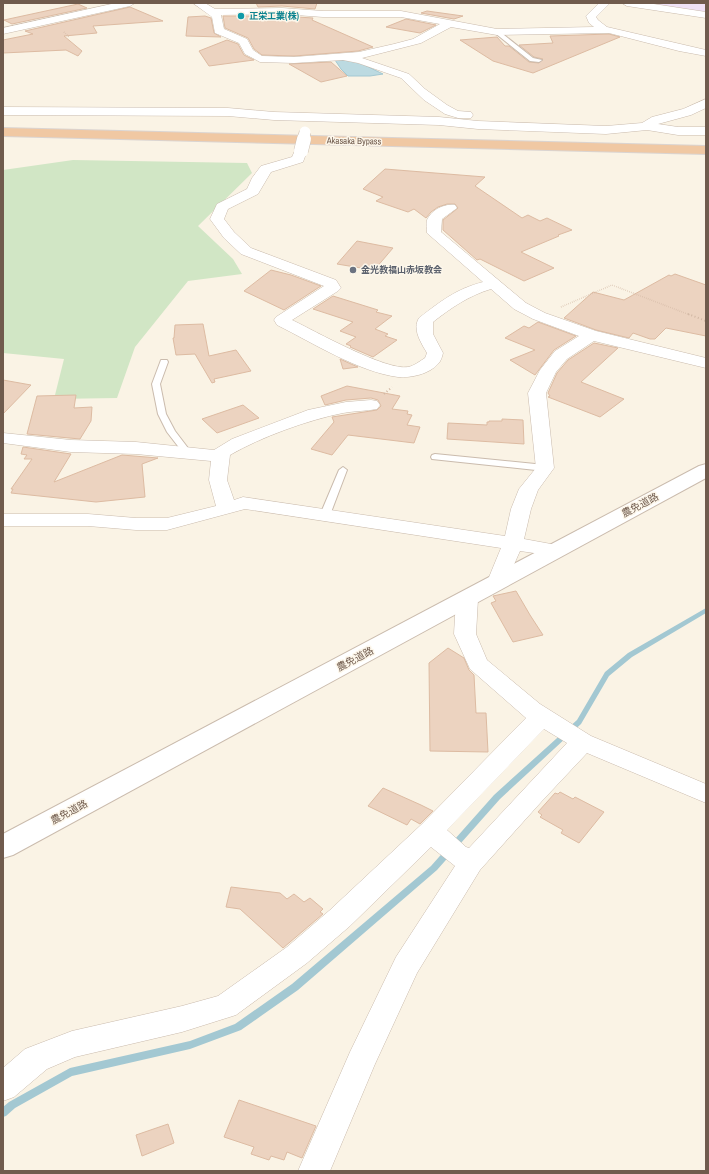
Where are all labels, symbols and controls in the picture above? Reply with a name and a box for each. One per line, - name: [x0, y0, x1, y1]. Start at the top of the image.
- place label: 正栄工業(株): [249, 10, 299, 22]
- marker: 正栄工業(株): [236, 11, 246, 21]
- street label: Akasaka Bypass: [326, 135, 382, 147]
- place label: 金光教福山赤坂教会: [361, 264, 442, 276]
- marker: 金光教福山赤坂教会: [348, 265, 358, 275]
- street label: 農免道路: [619, 490, 661, 520]
- street label: 農免道路: [334, 644, 376, 674]
- street label: 農免道路: [48, 797, 90, 827]

